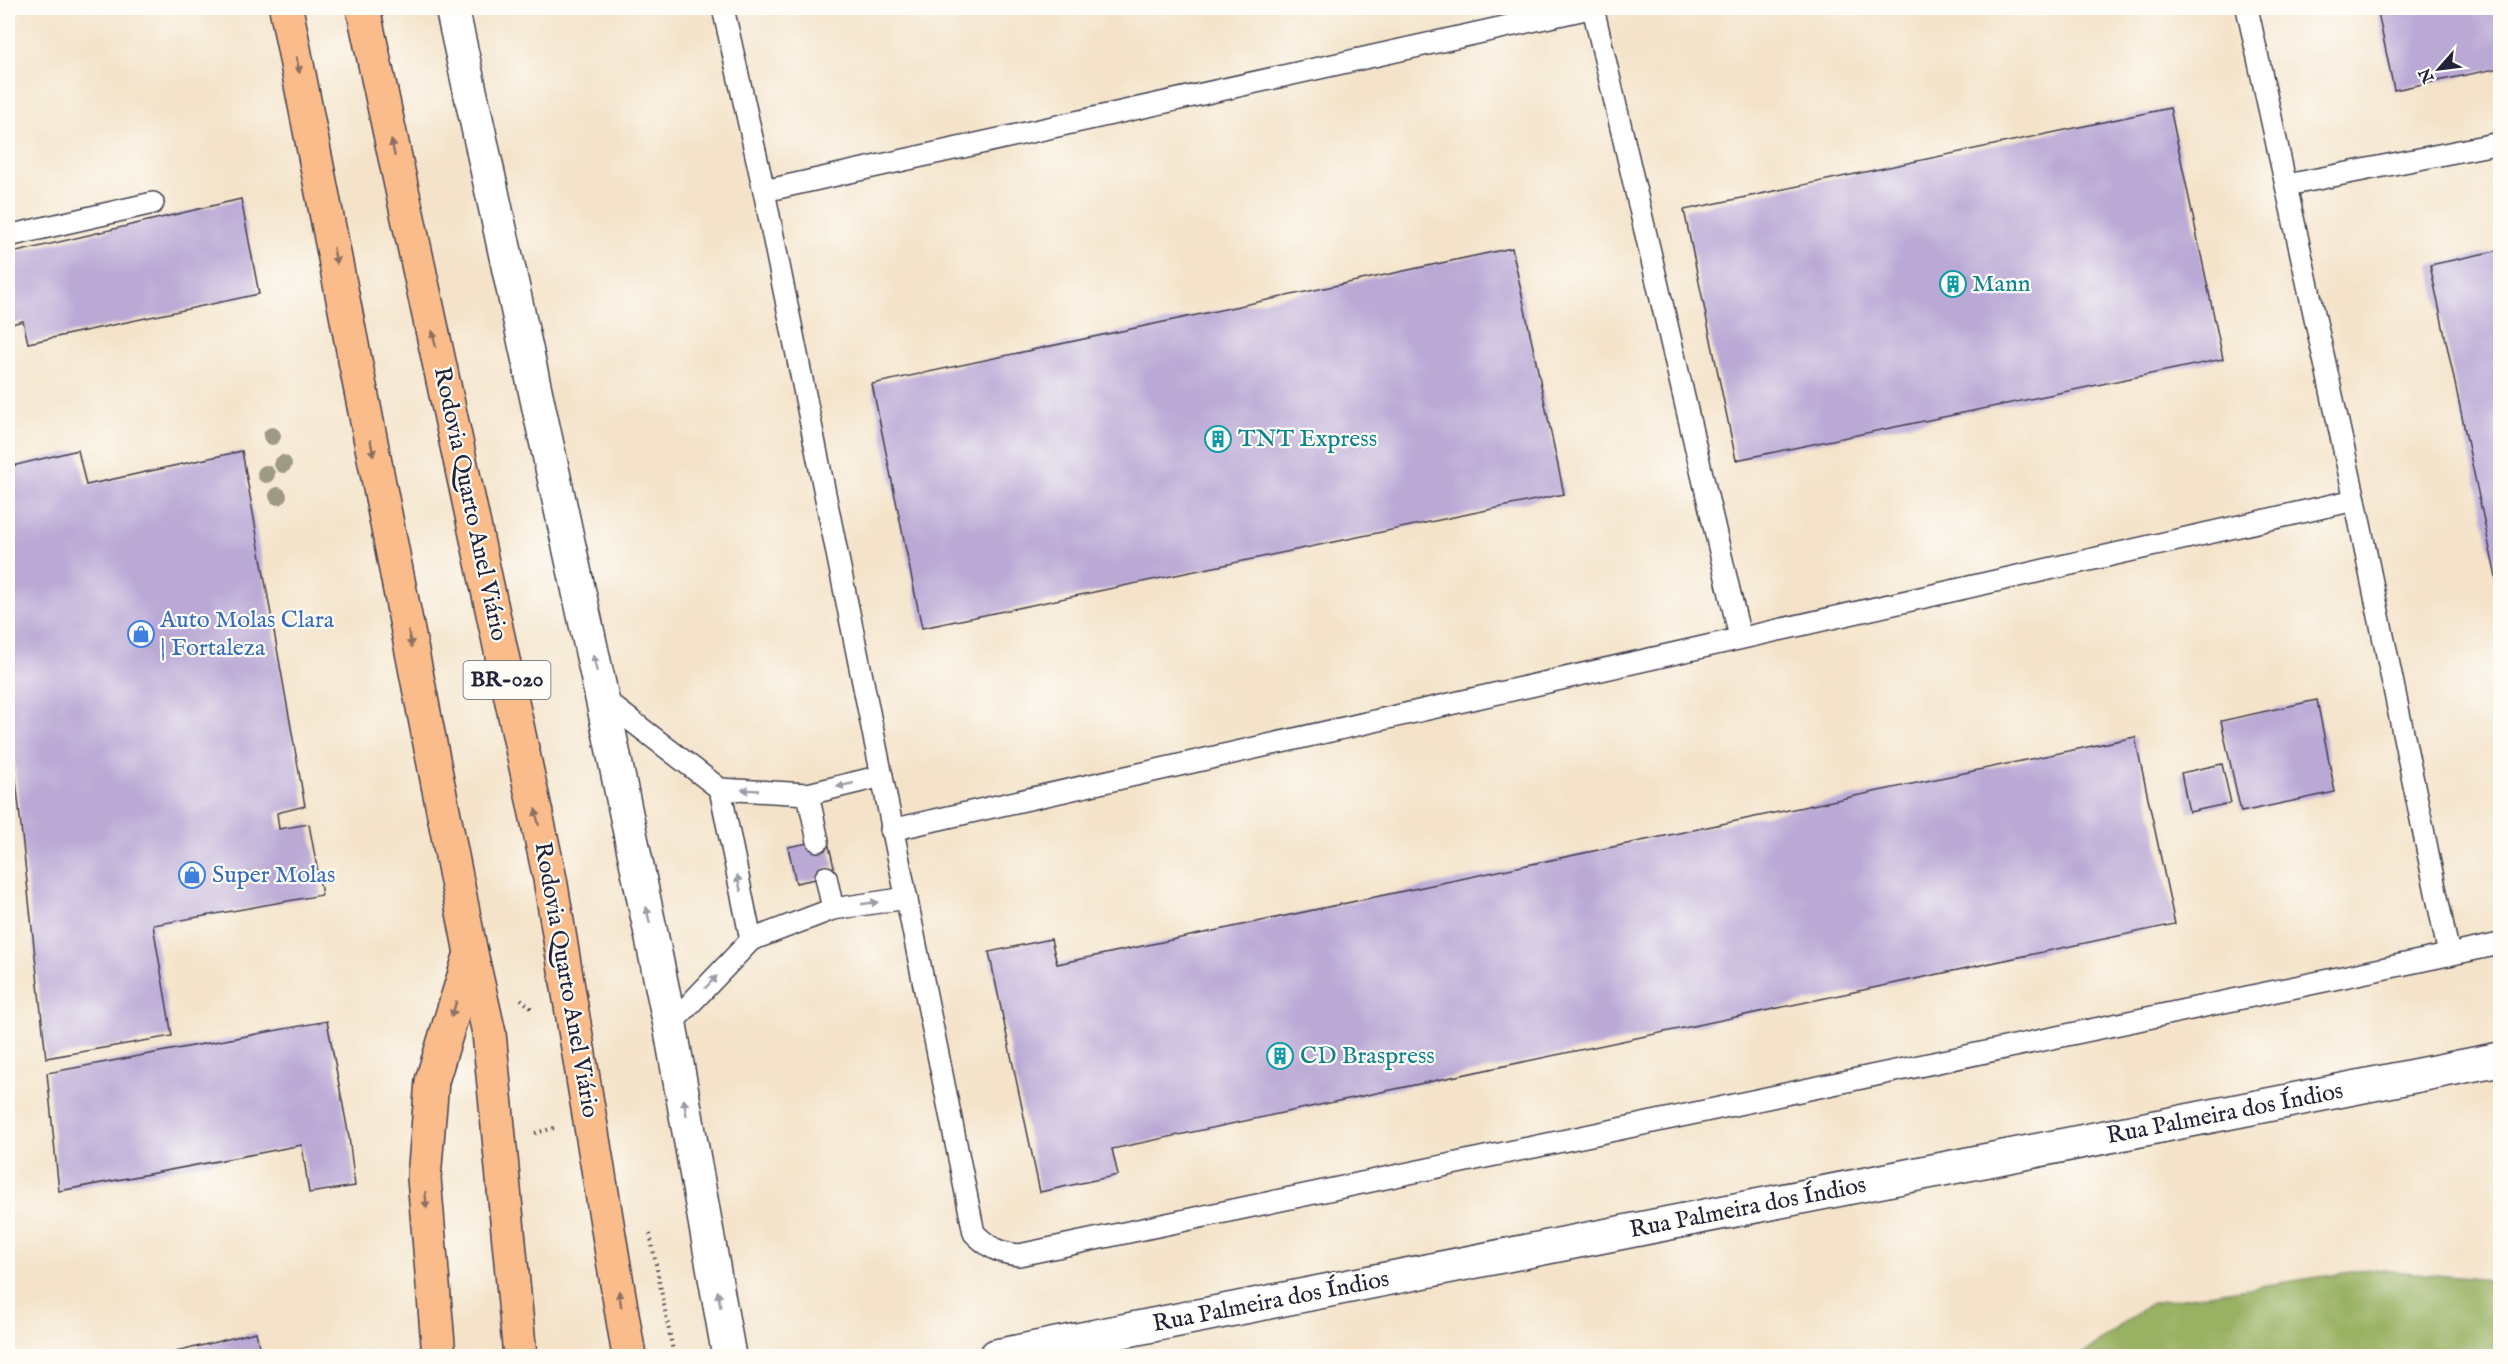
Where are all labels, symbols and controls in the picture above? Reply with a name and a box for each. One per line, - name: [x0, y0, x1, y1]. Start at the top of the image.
- north arrow: [2409, 39, 2469, 99]
- one-way arrow: [294, 56, 303, 75]
- text: N: [2415, 64, 2440, 87]
- one-way arrow: [388, 138, 397, 157]
- one-way arrow: [331, 247, 340, 266]
- building icon: Mann: [1938, 269, 1968, 299]
- place label: Mann: [1972, 269, 2031, 300]
- one-way arrow: [429, 329, 438, 348]
- street label: Rodovia Quarto Anel Viário: [426, 364, 514, 644]
- building icon: TNT Express: [1203, 424, 1233, 454]
- place label: TNT Express: [1238, 424, 1377, 455]
- one-way arrow: [368, 438, 377, 457]
- place label: Auto Molas Clara | Fortaleza: [159, 605, 335, 664]
- shop icon: Auto Molas Clara | Fortaleza: [126, 619, 156, 649]
- one-way arrow: [406, 630, 415, 649]
- one-way arrow: [590, 653, 599, 672]
- road number: BR-020: [464, 661, 550, 699]
- one-way arrow: [836, 780, 854, 790]
- one-way arrow: [740, 786, 759, 795]
- one-way arrow: [532, 807, 541, 826]
- street label: Rodovia Quarto Anel Viário: [526, 840, 606, 1120]
- shop icon: Super Molas: [177, 860, 207, 890]
- place label: Super Molas: [212, 860, 335, 891]
- one-way arrow: [734, 873, 743, 892]
- one-way arrow: [860, 899, 879, 908]
- one-way arrow: [643, 906, 652, 925]
- one-way arrow: [704, 975, 718, 990]
- one-way arrow: [449, 1000, 458, 1018]
- building icon: CD Braspress: [1265, 1041, 1295, 1071]
- place label: CD Braspress: [1300, 1041, 1435, 1072]
- street label: Rua Palmeira dos Índios: [2104, 1076, 2346, 1152]
- one-way arrow: [680, 1097, 689, 1116]
- street label: Rua Palmeira dos Índios: [1627, 1170, 1869, 1246]
- one-way arrow: [421, 1191, 431, 1210]
- street label: Rua Palmeira dos Índios: [1150, 1264, 1392, 1340]
- one-way arrow: [615, 1289, 624, 1308]
- one-way arrow: [714, 1289, 723, 1308]

